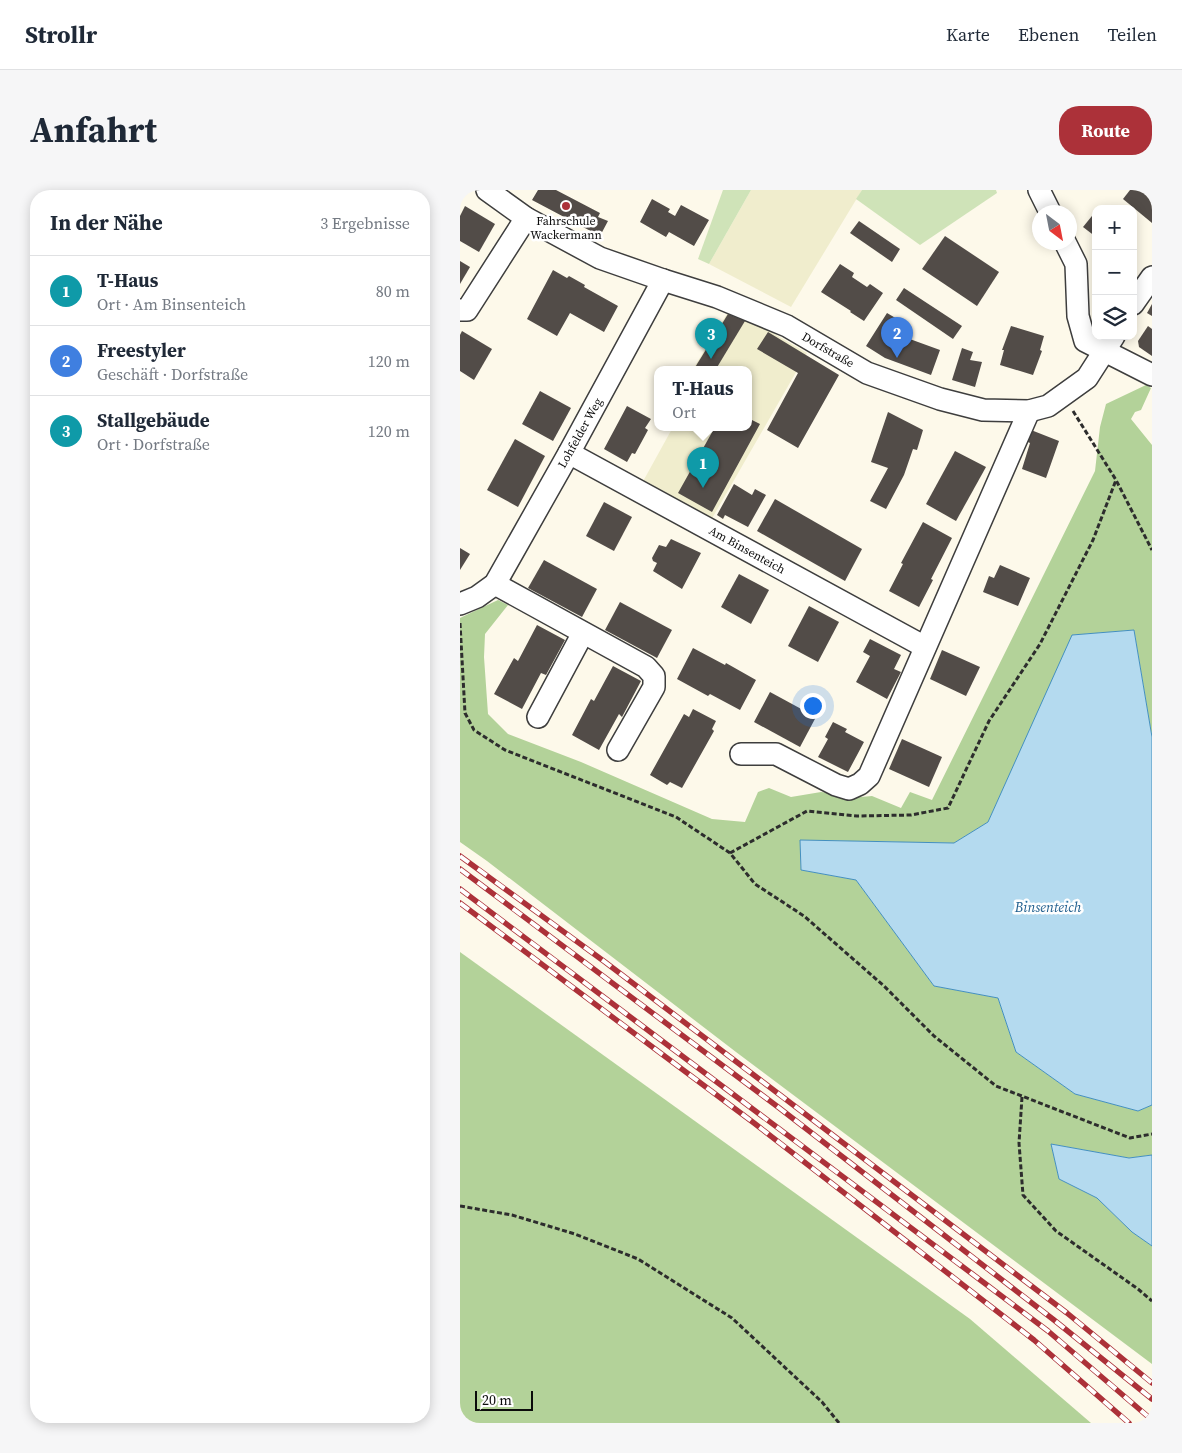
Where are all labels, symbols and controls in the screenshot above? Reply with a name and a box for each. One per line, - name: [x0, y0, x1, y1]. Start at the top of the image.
- text: Strollr: [25, 18, 97, 51]
- text: Karte: [946, 22, 990, 47]
- text: Ebenen: [1018, 22, 1079, 47]
- text: Teilen: [1107, 22, 1157, 47]
- text: Anfahrt: [30, 106, 157, 154]
- button: Route: [1059, 106, 1152, 155]
- marker: Fahrschule Wackermann: [560, 200, 572, 212]
- north arrow: [1032, 205, 1077, 250]
- map controls: [1092, 205, 1137, 340]
- button: +: [1092, 205, 1137, 250]
- text: In der Nähe: [50, 208, 163, 237]
- text: 3 Ergebnisse: [320, 212, 410, 234]
- place label: Fahrschule Wackermann: [530, 213, 602, 243]
- button: −: [1092, 250, 1137, 295]
- text: T-Haus: [97, 267, 158, 293]
- text: 1: [62, 280, 70, 302]
- text: 80 m: [376, 280, 410, 302]
- text: Ort · Am Binsenteich: [97, 293, 246, 315]
- button: layers: [1092, 295, 1137, 340]
- pin: 2: [881, 317, 913, 358]
- pin: 3: [695, 318, 727, 359]
- street label: Dorfstraße: [799, 329, 857, 371]
- text: Freestyler: [97, 337, 186, 363]
- text: 2: [62, 350, 70, 372]
- text: 120 m: [368, 350, 410, 372]
- text: Geschäft · Dorfstraße: [97, 363, 248, 385]
- popup: [654, 366, 752, 431]
- text: T-Haus: [672, 375, 734, 401]
- street label: Lohfelder Weg: [554, 395, 606, 471]
- text: Ort: [672, 401, 696, 423]
- text: Stallgebäude: [97, 407, 210, 433]
- text: 3: [62, 420, 70, 442]
- text: 120 m: [368, 420, 410, 442]
- text: Ort · Dorfstraße: [97, 433, 210, 455]
- pin: 1: [687, 447, 719, 488]
- street label: Am Binsenteich: [706, 522, 788, 578]
- your location: [800, 693, 826, 719]
- water label: Binsenteich: [1014, 897, 1082, 917]
- scale bar: [475, 1388, 532, 1411]
- text: 20 m: [482, 1390, 512, 1410]

